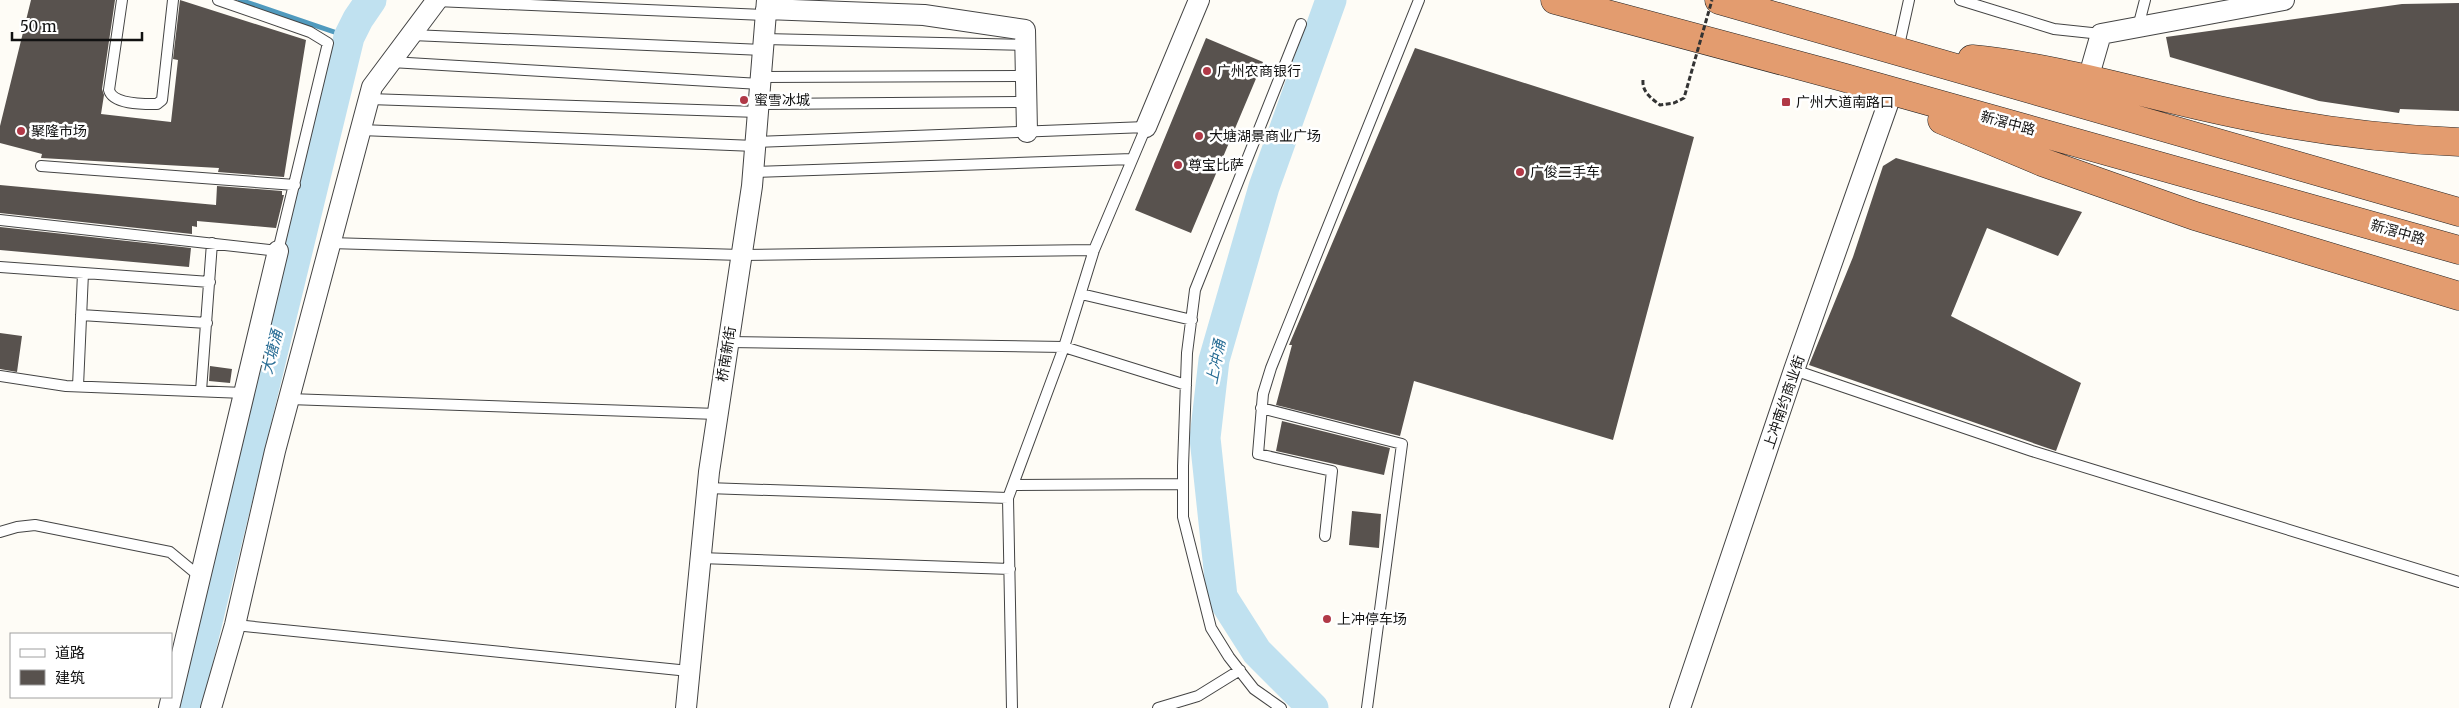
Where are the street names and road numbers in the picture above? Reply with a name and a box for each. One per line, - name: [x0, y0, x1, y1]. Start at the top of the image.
- street label: 新滘中路: [1979, 107, 2037, 139]
- street label: 新滘中路: [2369, 216, 2427, 248]
- street label: 桥南新街: [713, 325, 739, 383]
- street label: 上冲南约商业街: [1760, 353, 1808, 451]

